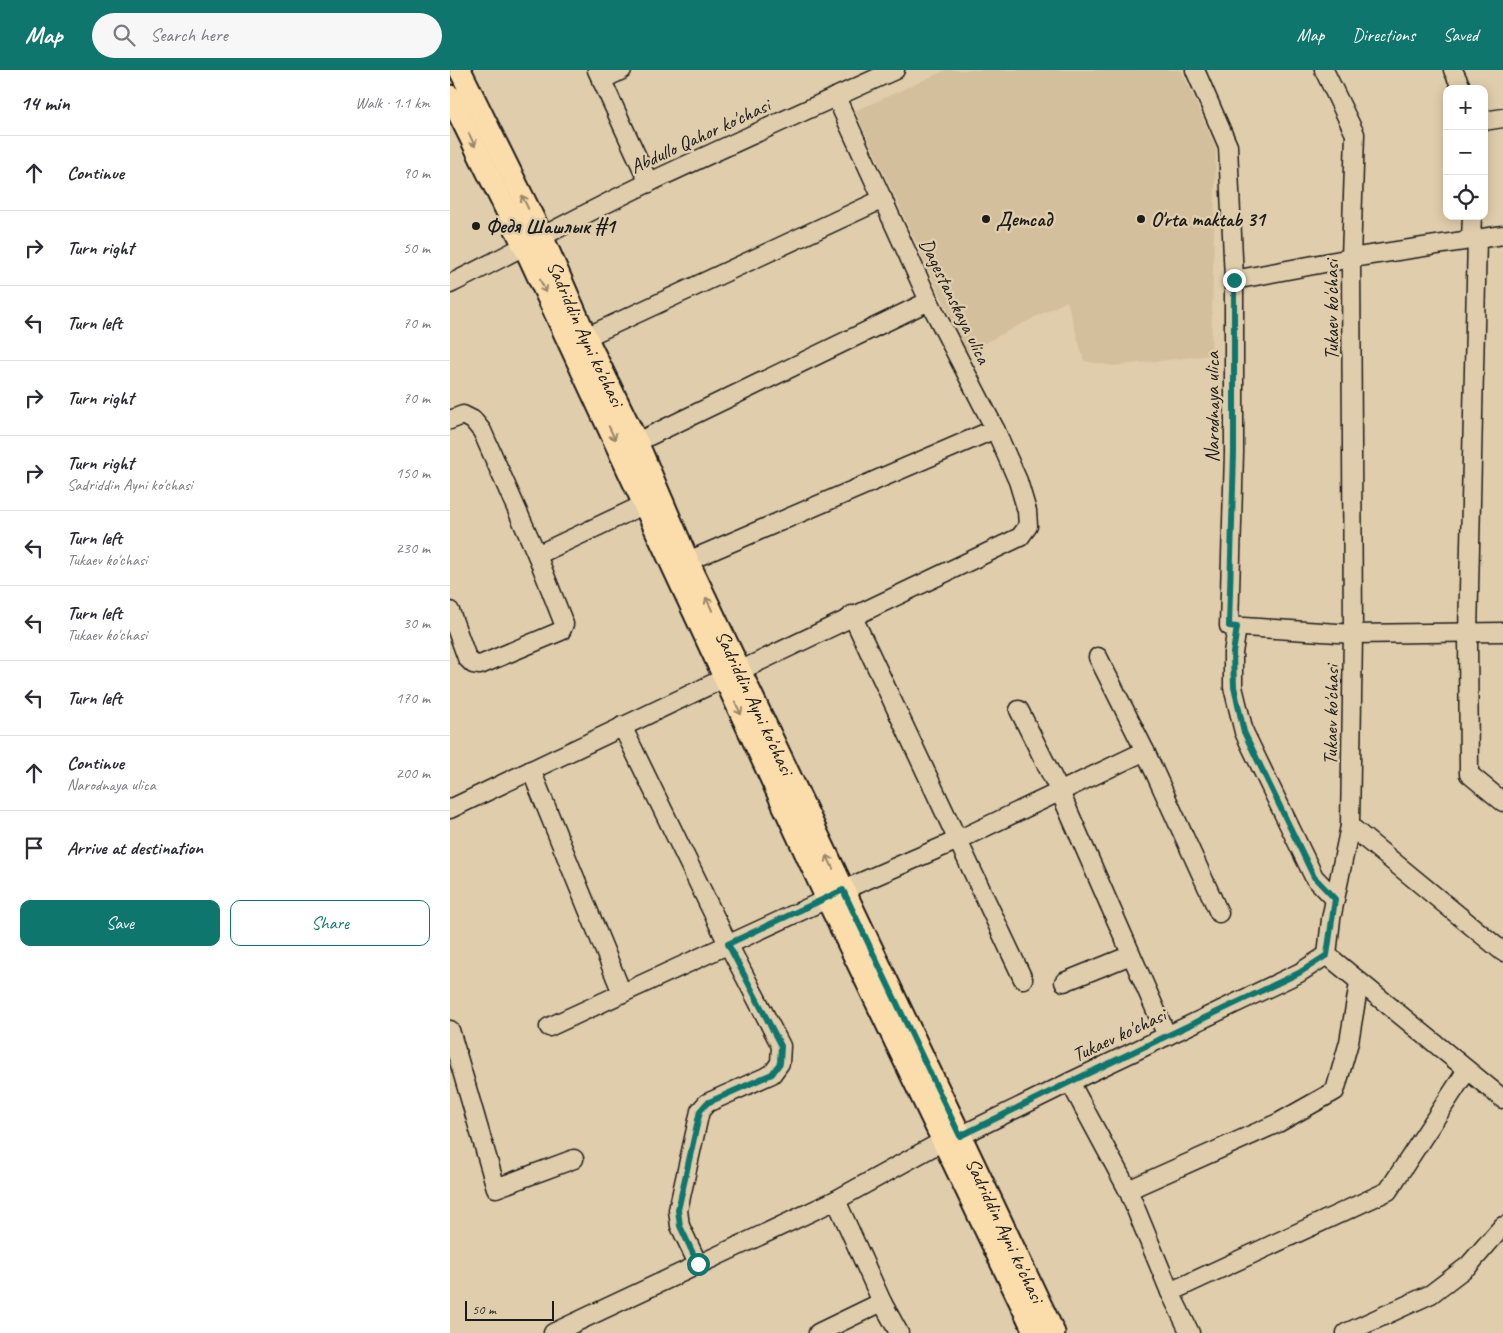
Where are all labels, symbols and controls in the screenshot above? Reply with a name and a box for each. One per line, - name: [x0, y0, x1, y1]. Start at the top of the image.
- search box: [92, 13, 442, 58]
- text: Map: [25, 20, 62, 50]
- icon: search: [110, 21, 138, 49]
- text: Search here: [150, 23, 228, 47]
- text: Map: [1297, 24, 1324, 46]
- text: Directions: [1352, 24, 1415, 46]
- text: Saved: [1443, 24, 1478, 46]
- map controls: [1443, 85, 1488, 220]
- button: +: [1443, 85, 1488, 130]
- text: 14 min: [20, 90, 70, 116]
- street label: Abdullo Qahor ko'chasi: [626, 92, 776, 179]
- text: Walk · 1.1 km: [355, 93, 430, 113]
- button: −: [1443, 130, 1488, 175]
- one-way arrow: [467, 132, 477, 147]
- icon: ahead: [20, 159, 48, 187]
- text: Continue: [67, 161, 124, 185]
- text: 90 m: [403, 163, 430, 183]
- button: locate: [1443, 175, 1488, 220]
- one-way arrow: [520, 195, 529, 210]
- place label: Детсад: [996, 207, 1054, 232]
- place label: O'rta maktab 31: [1151, 207, 1267, 232]
- marker: Детсад: [980, 213, 992, 225]
- marker: O'rta maktab 31: [1135, 213, 1147, 225]
- place label: Федя Шашлык #1: [486, 214, 617, 239]
- marker: Федя Шашлык #1: [470, 220, 482, 232]
- icon: right: [20, 234, 48, 262]
- street label: Dagestanskaya ulica: [914, 234, 997, 370]
- text: Turn right: [67, 236, 134, 260]
- text: 50 m: [403, 238, 430, 258]
- street label: Sadriddin Ayni ko'chasi: [542, 257, 631, 412]
- street label: Tukaev ko'chasi: [1319, 258, 1344, 360]
- route end: [1223, 269, 1246, 292]
- one-way arrow: [539, 278, 548, 293]
- icon: left: [20, 309, 48, 337]
- text: Turn left: [67, 311, 122, 335]
- text: 70 m: [403, 313, 430, 333]
- street label: Narodnaya ulica: [1200, 350, 1225, 462]
- icon: right: [20, 384, 48, 412]
- text: Turn right: [67, 386, 134, 410]
- text: 70 m: [403, 388, 430, 408]
- one-way arrow: [607, 425, 617, 440]
- text: Turn right: [67, 451, 134, 475]
- icon: right: [20, 459, 48, 487]
- text: 150 m: [396, 463, 430, 483]
- text: Sadriddin Ayni ko'chasi: [67, 475, 193, 495]
- text: Turn left: [67, 526, 122, 550]
- icon: left: [20, 534, 48, 562]
- text: 230 m: [396, 538, 430, 558]
- text: Tukaev ko'chasi: [67, 550, 147, 570]
- one-way arrow: [703, 597, 713, 612]
- text: Turn left: [67, 601, 122, 625]
- icon: left: [20, 609, 48, 637]
- text: 30 m: [403, 613, 430, 633]
- text: Tukaev ko'chasi: [67, 625, 147, 645]
- street label: Sadriddin Ayni ko'chasi: [710, 626, 801, 781]
- street label: Tukaev ko'chasi: [1318, 662, 1344, 765]
- icon: left: [20, 684, 48, 712]
- text: Turn left: [67, 686, 122, 710]
- text: 170 m: [396, 688, 430, 708]
- one-way arrow: [734, 700, 743, 715]
- text: Continue: [67, 751, 124, 775]
- icon: ahead: [20, 759, 48, 787]
- text: 200 m: [396, 763, 430, 783]
- text: Narodnaya ulica: [67, 775, 156, 795]
- icon: arrive: [20, 834, 48, 862]
- text: Arrive at destination: [67, 836, 203, 860]
- one-way arrow: [824, 855, 834, 870]
- button: Save: [20, 900, 220, 946]
- button: Share: [230, 900, 430, 946]
- street label: Tukaev ko'chasi: [1068, 1001, 1172, 1068]
- street label: Sadriddin Ayni ko'chasi: [960, 1154, 1051, 1308]
- route start: [687, 1253, 710, 1276]
- scale bar: [465, 1298, 554, 1321]
- text: 50 m: [472, 1301, 496, 1318]

